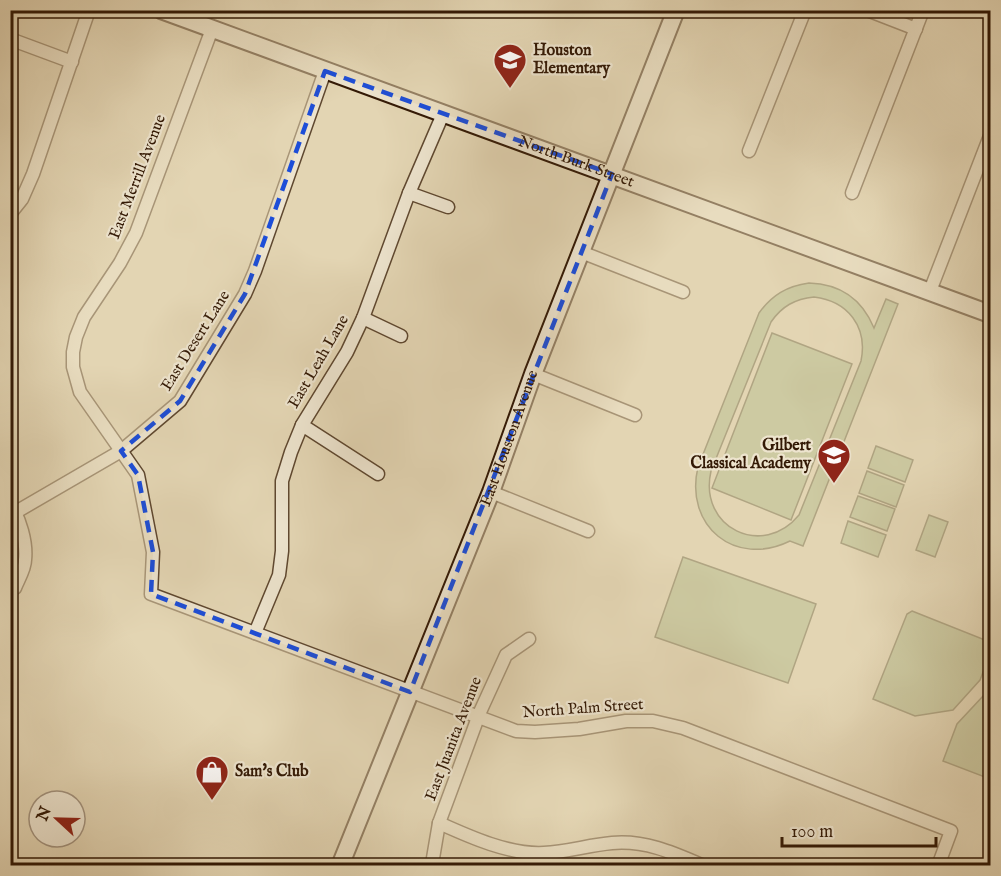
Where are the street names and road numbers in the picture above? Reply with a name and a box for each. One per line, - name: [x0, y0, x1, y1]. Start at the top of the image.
- street label: East Merrill Avenue: [105, 112, 171, 242]
- street label: North Burk Street: [515, 132, 637, 193]
- street label: East Desert Lane: [157, 287, 235, 395]
- street label: East Leah Lane: [284, 312, 354, 412]
- street label: East Houston Avenue: [476, 368, 543, 510]
- street label: East Juanita Avenue: [421, 674, 487, 804]
- street label: North Palm Street: [522, 695, 645, 723]

